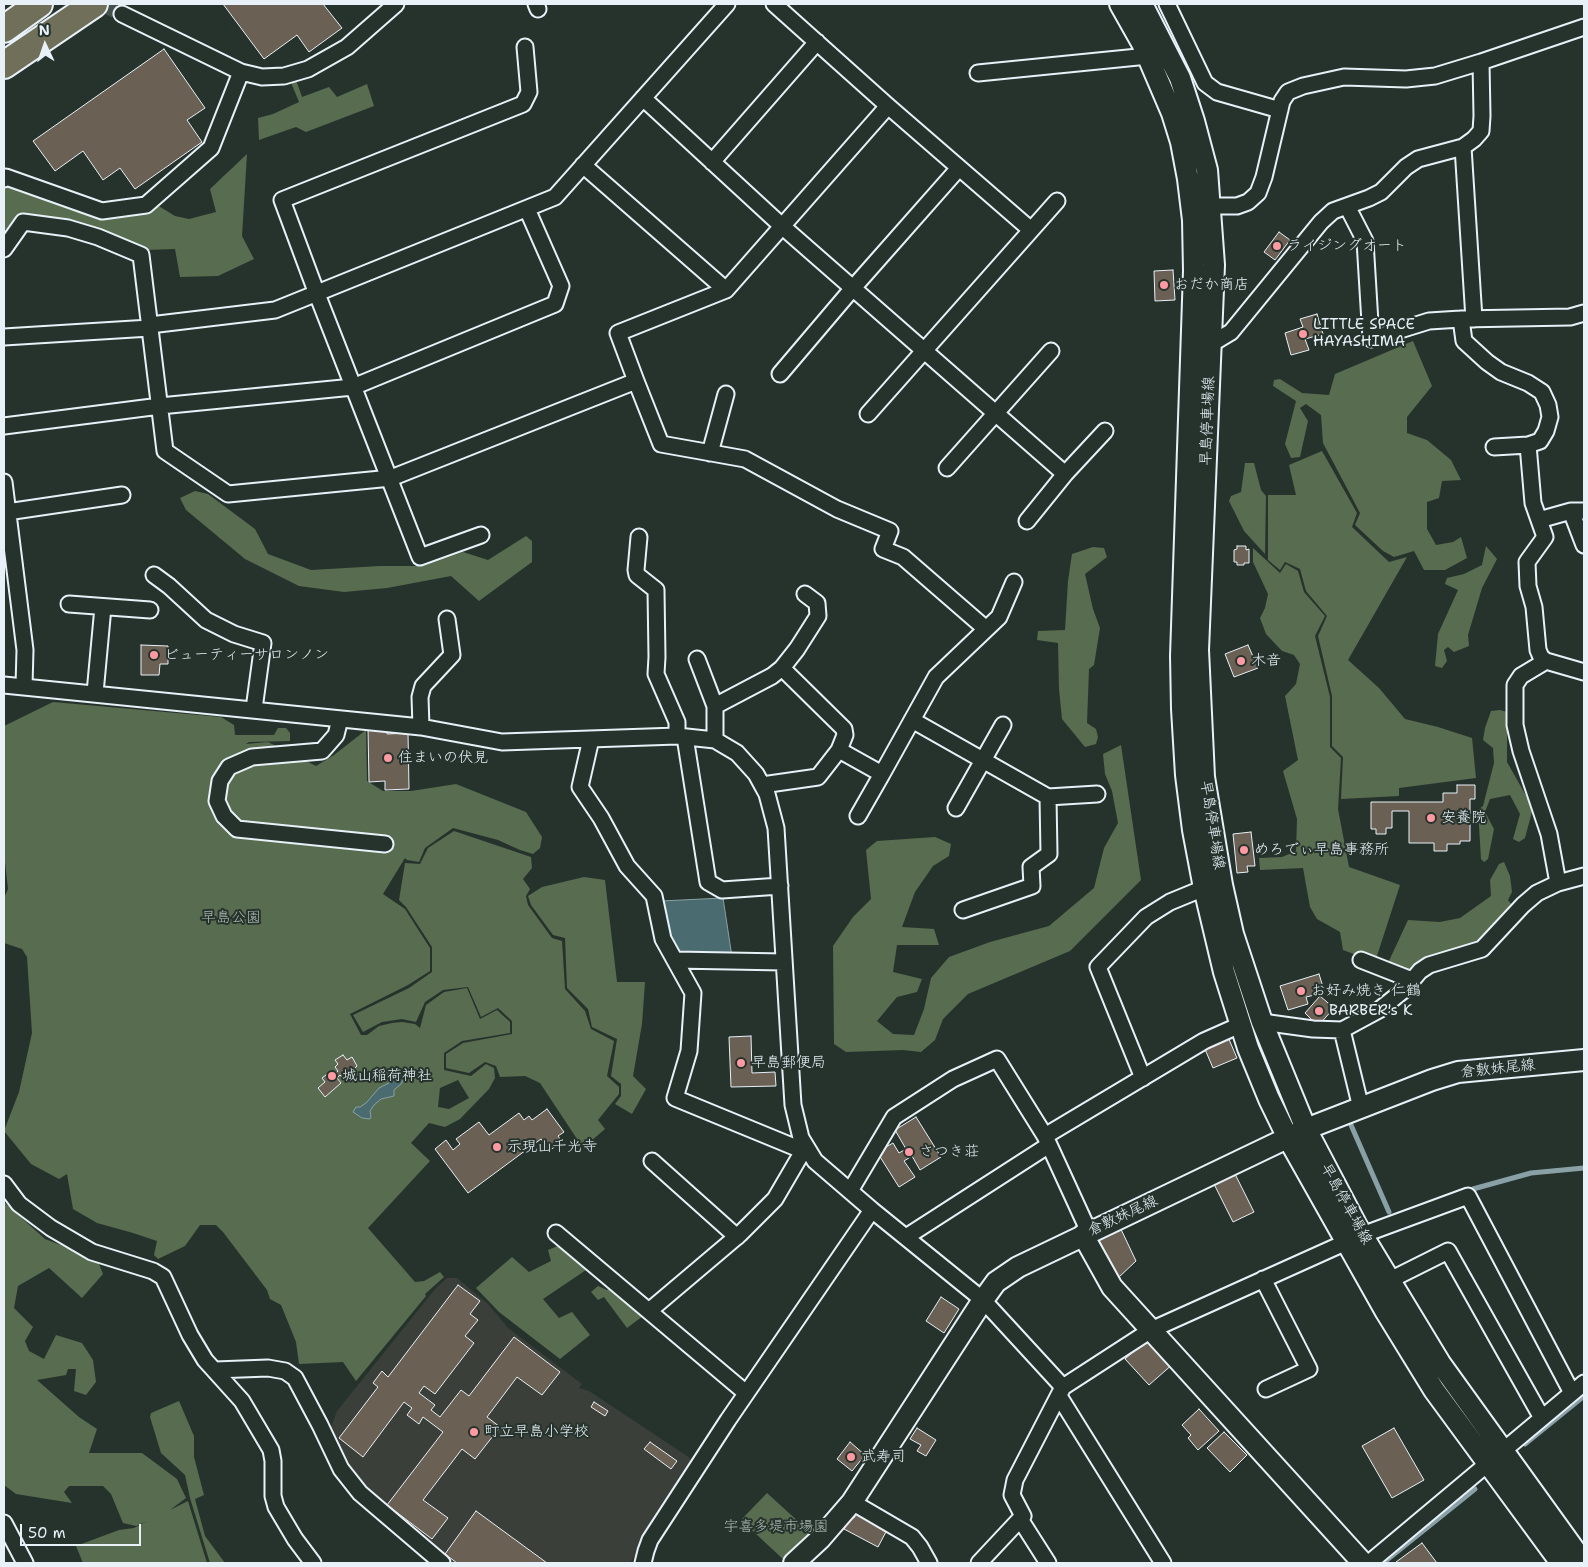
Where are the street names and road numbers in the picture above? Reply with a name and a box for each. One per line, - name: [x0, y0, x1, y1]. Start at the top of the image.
- street label: 早島停車場線: [1197, 376, 1219, 466]
- street label: 早島停車場線: [1196, 779, 1228, 871]
- street label: 倉敷妹尾線: [1460, 1056, 1536, 1082]
- street label: 早島停車場線: [1316, 1160, 1376, 1248]
- street label: 倉敷妹尾線: [1085, 1192, 1161, 1240]

